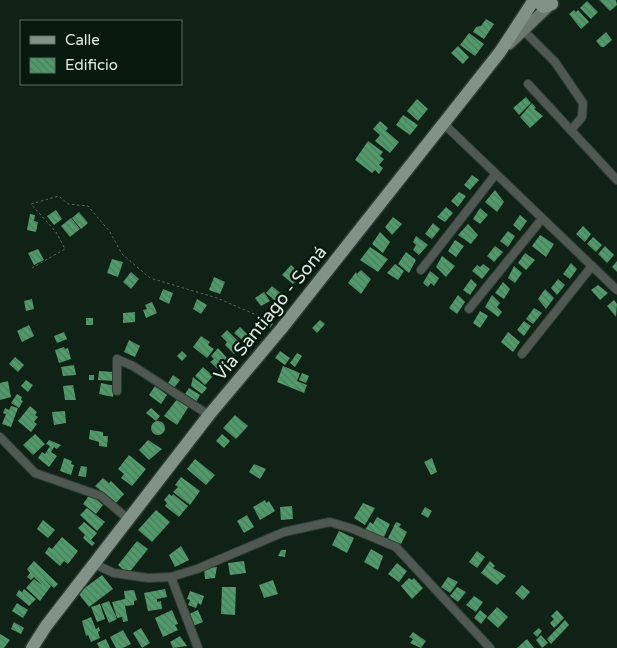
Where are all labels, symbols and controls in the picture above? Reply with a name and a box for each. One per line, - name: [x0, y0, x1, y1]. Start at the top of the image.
- legend: [20, 20, 182, 85]
- text: Calle: [65, 31, 100, 49]
- text: Edificio: [65, 56, 118, 74]
- street label: Vía Santiago - Soná: [209, 241, 331, 385]

